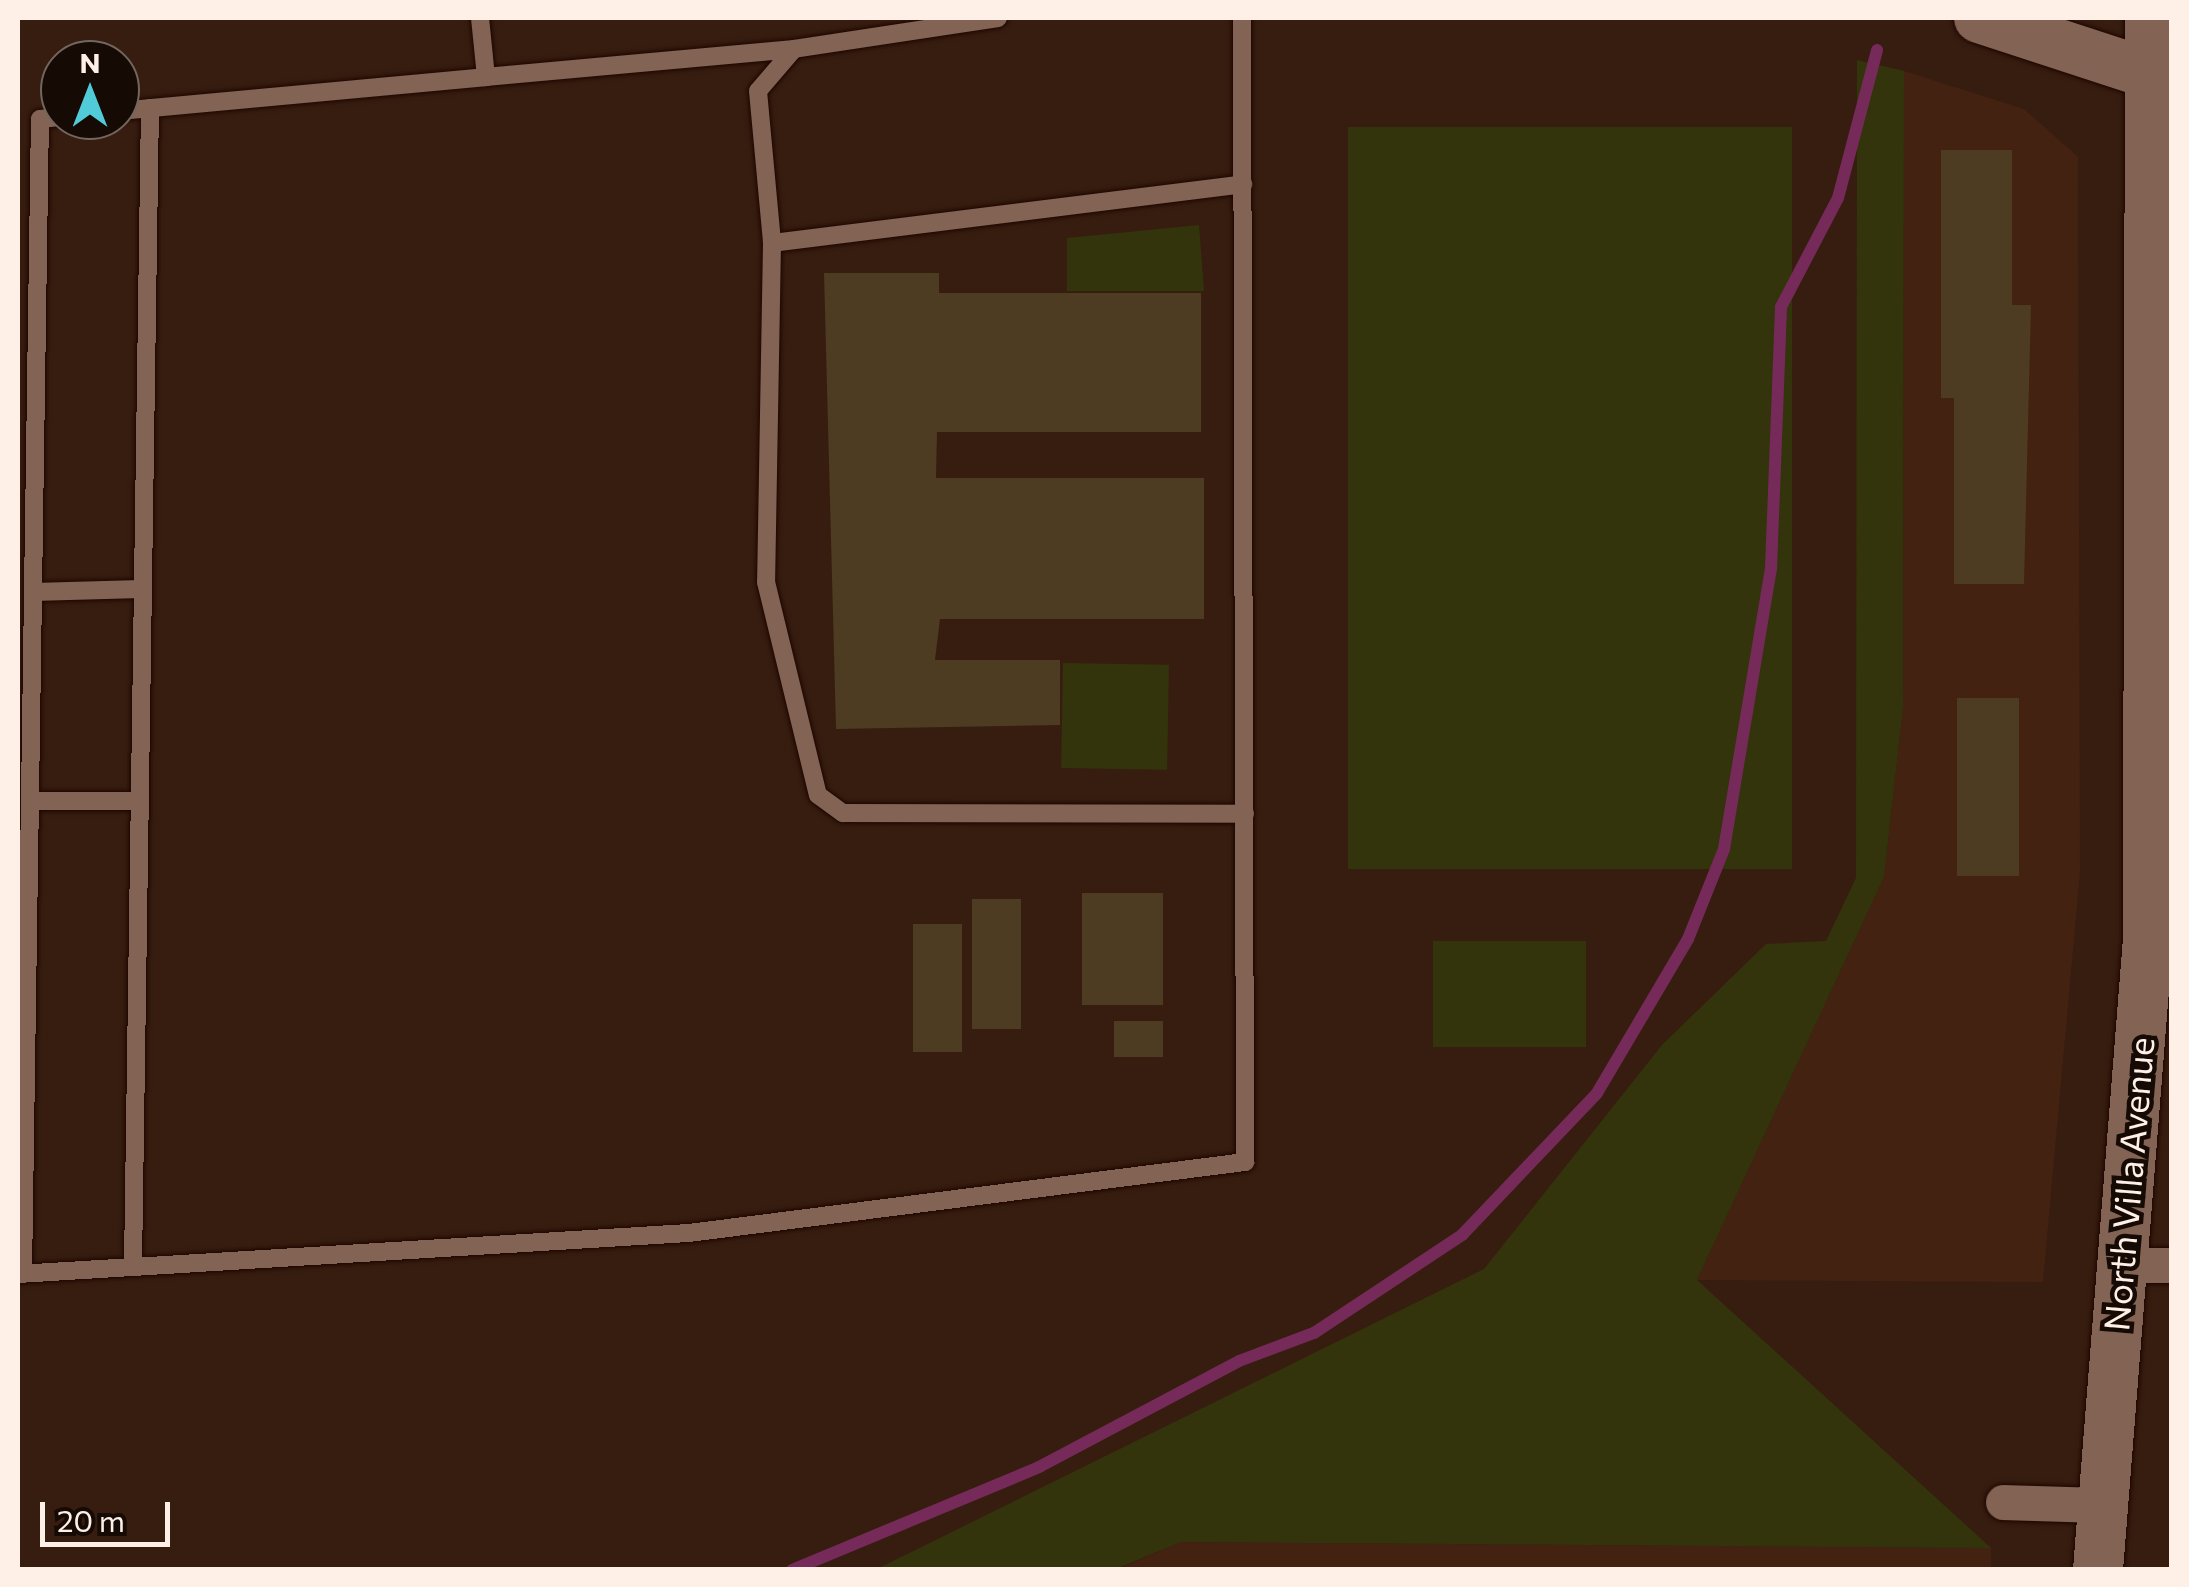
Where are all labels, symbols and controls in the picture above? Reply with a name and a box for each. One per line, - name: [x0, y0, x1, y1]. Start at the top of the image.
- north arrow: [40, 40, 140, 140]
- text: N: [80, 45, 101, 79]
- street label: North Villa Avenue: [2094, 1035, 2162, 1333]
- scale bar: [45, 1482, 175, 1544]
- text: 20 m: [57, 1501, 125, 1538]

